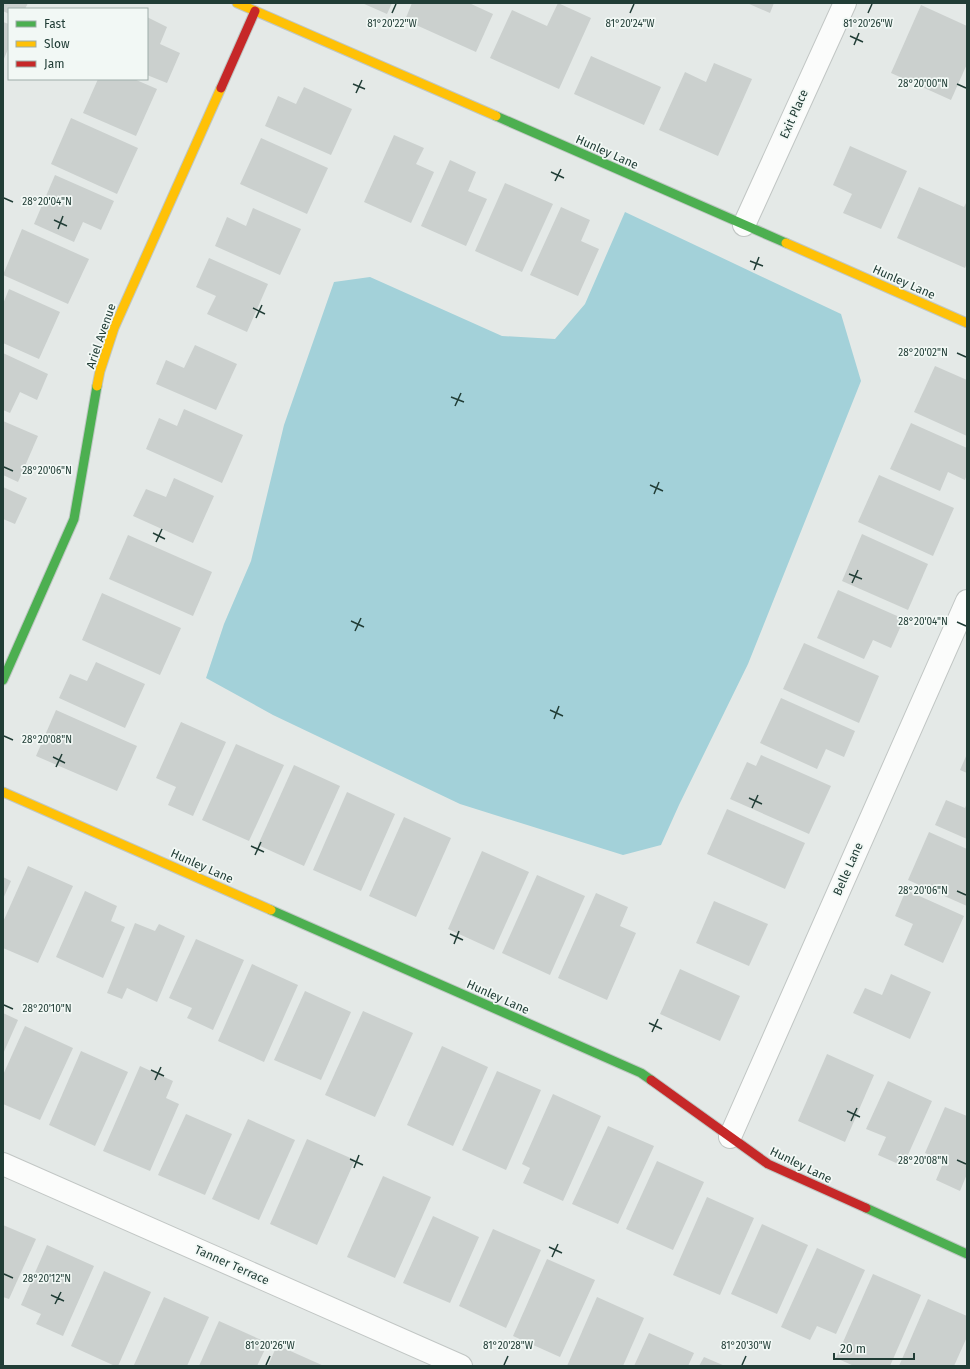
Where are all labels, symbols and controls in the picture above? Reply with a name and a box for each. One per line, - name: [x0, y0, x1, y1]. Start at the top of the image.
- legend: [8, 8, 148, 80]
- text: Fast: [44, 17, 66, 31]
- text: 81°20'22"W: [367, 18, 418, 30]
- text: 81°20'24"W: [605, 18, 655, 30]
- text: 81°20'26"W: [843, 18, 894, 30]
- text: Slow: [44, 37, 70, 51]
- text: Jam: [44, 57, 64, 71]
- text: 28°20'00"N: [898, 78, 948, 90]
- street label: Exit Place: [777, 87, 811, 141]
- street label: Hunley Lane: [573, 132, 641, 172]
- text: 28°20'04"N: [22, 196, 72, 208]
- street label: Hunley Lane: [870, 262, 938, 302]
- street label: Ariel Avenue: [83, 302, 119, 370]
- text: 28°20'02"N: [898, 347, 948, 359]
- text: 28°20'06"N: [22, 465, 72, 477]
- text: 28°20'04"N: [898, 616, 948, 628]
- text: 28°20'08"N: [22, 734, 72, 746]
- street label: Belle Lane: [830, 840, 866, 898]
- street label: Hunley Lane: [168, 846, 236, 886]
- text: 28°20'06"N: [898, 885, 948, 897]
- street label: Hunley Lane: [464, 977, 532, 1017]
- text: 28°20'10"N: [23, 1003, 71, 1015]
- street label: Hunley Lane: [768, 1144, 834, 1186]
- text: 28°20'08"N: [898, 1155, 948, 1167]
- street label: Tanner Terrace: [193, 1242, 271, 1288]
- text: 28°20'12"N: [23, 1273, 71, 1285]
- scale bar: [834, 1335, 914, 1361]
- text: 81°20'26"W: [245, 1340, 296, 1352]
- text: 81°20'28"W: [483, 1340, 534, 1352]
- text: 81°20'30"W: [721, 1340, 772, 1352]
- text: 20 m: [840, 1342, 866, 1356]

